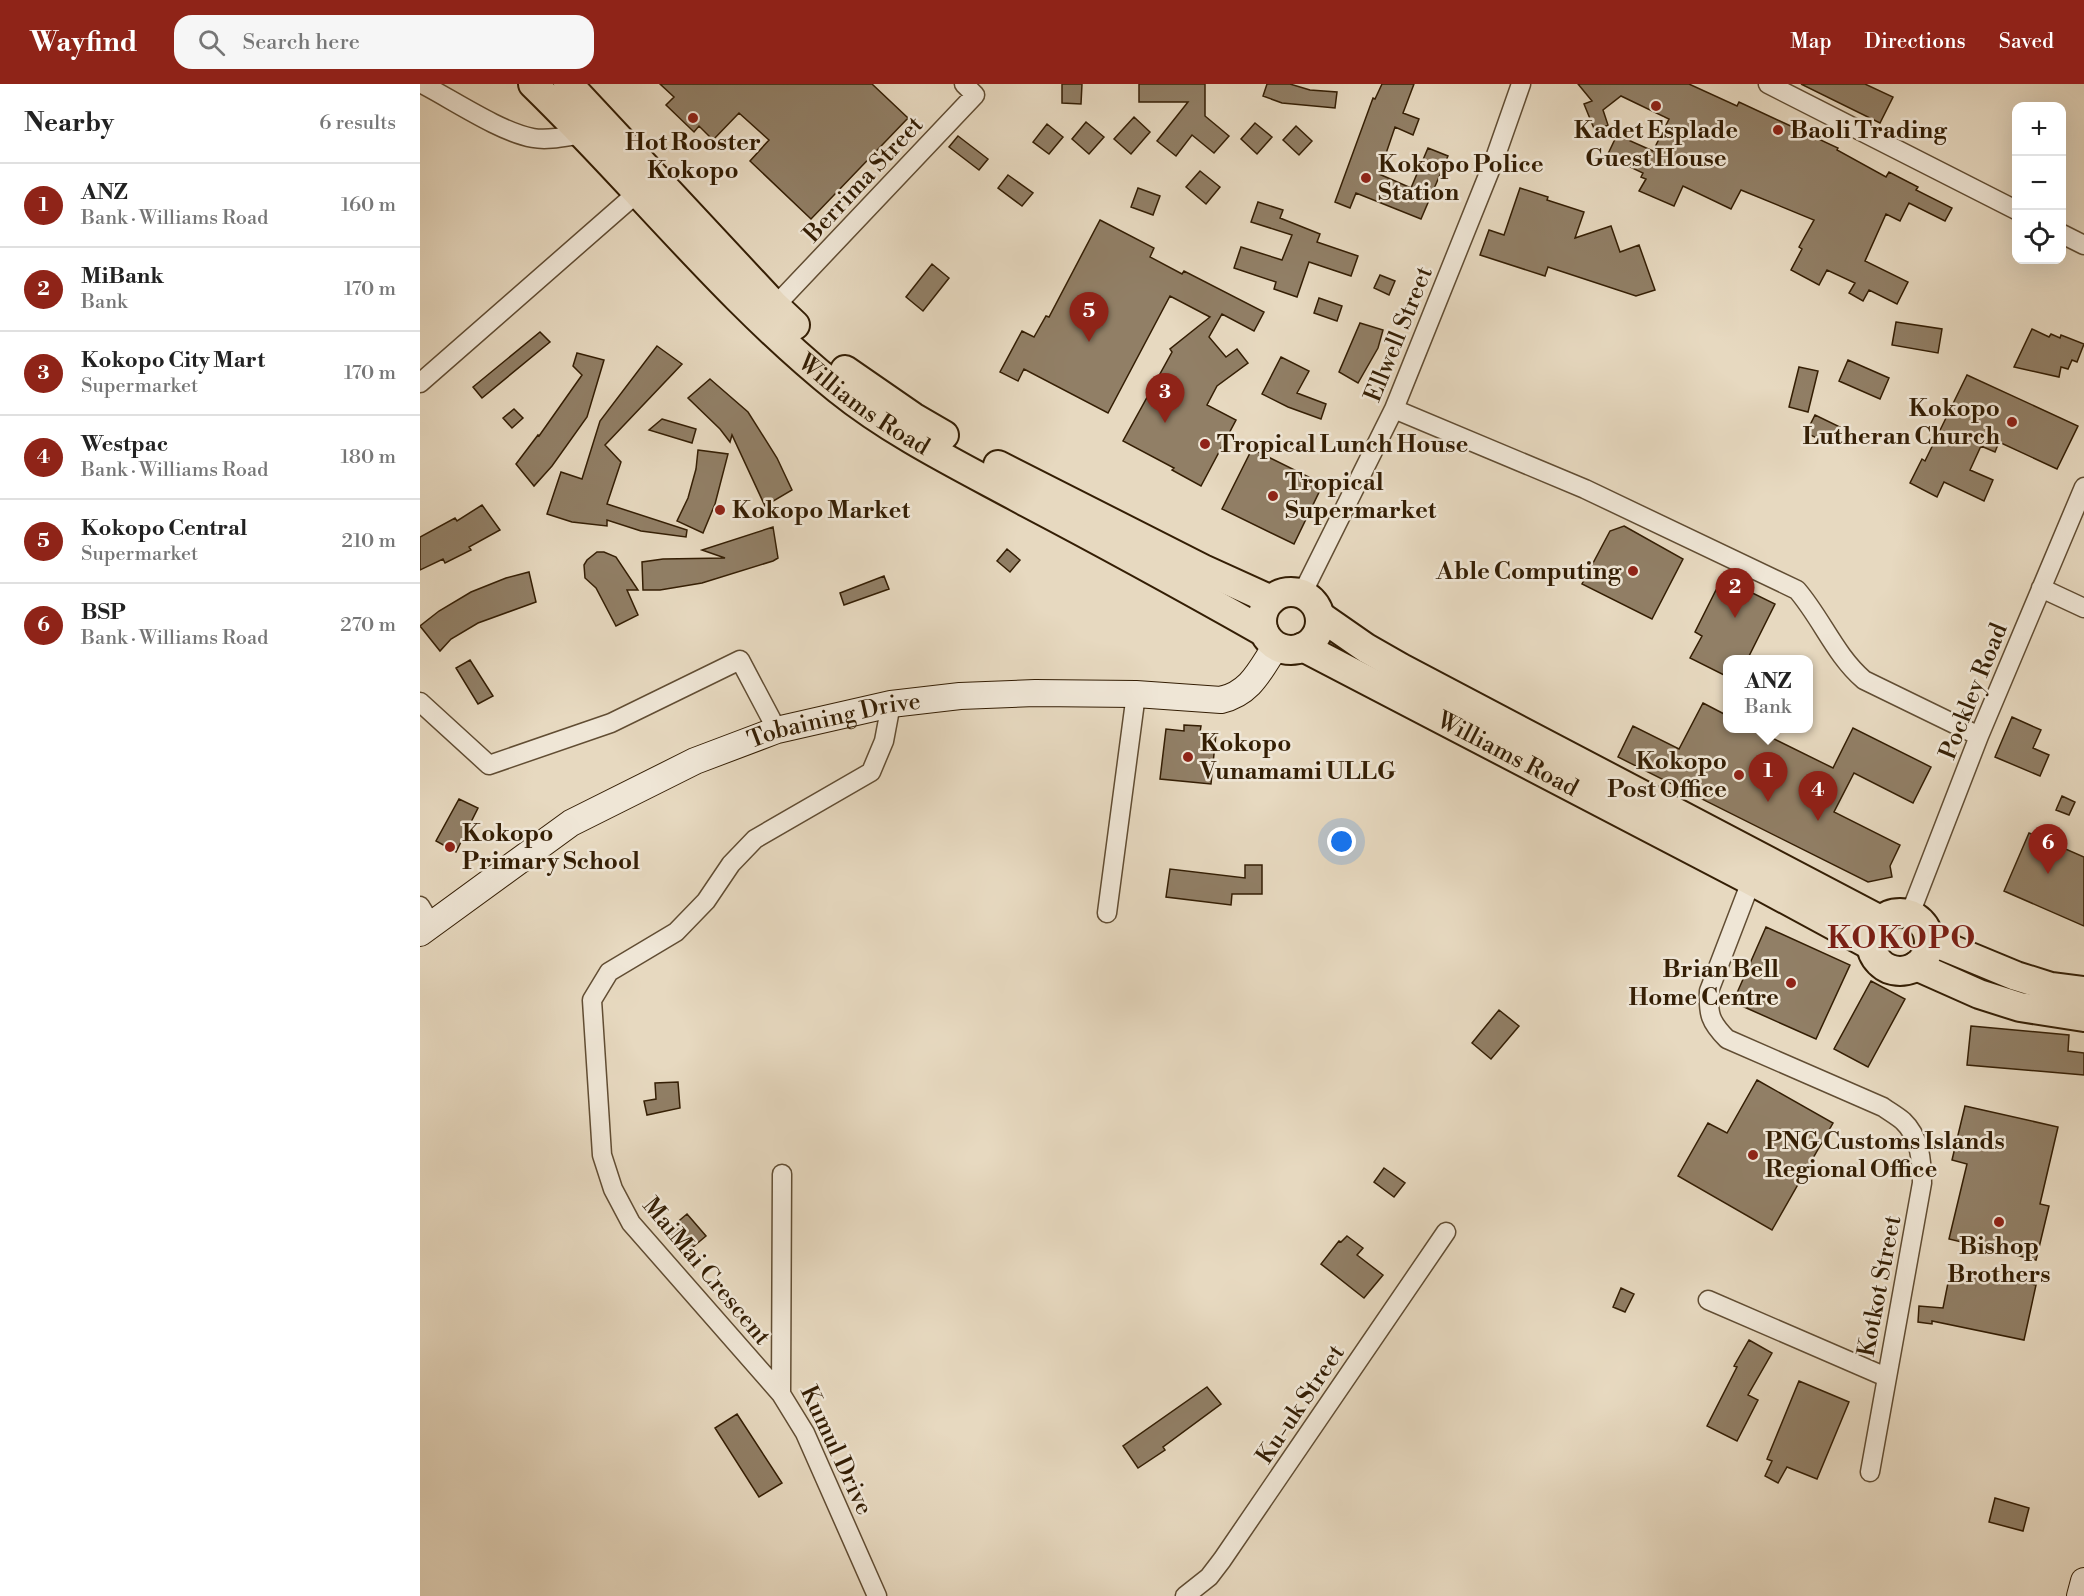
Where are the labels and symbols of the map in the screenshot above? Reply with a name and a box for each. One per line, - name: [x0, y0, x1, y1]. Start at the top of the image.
- marker: Kadet Esplade Guest House: [1649, 99, 1663, 113]
- street label: Berrima Street: [797, 110, 930, 250]
- marker: Hot Rooster Kokopo: [686, 111, 700, 125]
- place label: Kadet Esplade Guest House: [1574, 116, 1738, 174]
- place label: Baoli Trading: [1790, 116, 1948, 146]
- marker: Baoli Trading: [1771, 123, 1785, 137]
- place label: Hot Rooster Kokopo: [625, 128, 761, 186]
- place label: Kokopo Police Station: [1378, 150, 1544, 208]
- marker: Kokopo Police Station: [1359, 171, 1373, 185]
- street label: Ellwell Street: [1358, 262, 1440, 407]
- pin: 5: [1070, 292, 1108, 342]
- street label: Williams Road: [791, 347, 935, 463]
- pin: 3: [1146, 374, 1184, 423]
- place label: Kokopo Lutheran Church: [1803, 394, 2000, 452]
- marker: Kokopo Lutheran Church: [2005, 415, 2019, 429]
- place label: Tropical Lunch House: [1217, 430, 1468, 460]
- marker: Tropical Lunch House: [1198, 437, 1212, 451]
- place label: Tropical Supermarket: [1285, 468, 1437, 526]
- marker: Tropical Supermarket: [1266, 489, 1280, 503]
- place label: Kokopo Market: [732, 496, 910, 526]
- marker: Kokopo Market: [713, 503, 727, 517]
- place label: Able Computing: [1435, 557, 1622, 587]
- marker: Able Computing: [1626, 564, 1640, 578]
- pin: 2: [1716, 568, 1754, 618]
- street label: Pockley Road: [1933, 619, 2015, 764]
- street label: Tobaining Drive: [743, 687, 922, 756]
- street label: Williams Road: [1431, 705, 1584, 804]
- place label: Kokopo Vunamami ULLG: [1199, 729, 1396, 787]
- place label: Kokopo Post Office: [1607, 747, 1727, 805]
- marker: Kokopo Vunamami ULLG: [1181, 750, 1195, 764]
- pin: 1: [1748, 752, 1788, 802]
- marker: Kokopo Post Office: [1732, 768, 1746, 782]
- pin: 4: [1798, 772, 1838, 821]
- place label: Kokopo Primary School: [462, 819, 640, 877]
- pin: 6: [2028, 824, 2068, 874]
- your location: [1327, 827, 1356, 856]
- marker: Kokopo Primary School: [443, 840, 457, 854]
- district label: KOKOPO: [1827, 920, 1977, 958]
- place label: Brian Bell Home Centre: [1628, 955, 1779, 1013]
- marker: Brian Bell Home Centre: [1784, 976, 1798, 990]
- place label: PNG Customs Islands Regional Office: [1765, 1127, 2005, 1185]
- marker: PNG Customs Islands Regional Office: [1746, 1148, 1760, 1162]
- street label: MaiMai Crescent: [636, 1192, 777, 1352]
- street label: Kotkot Street: [1852, 1213, 1908, 1359]
- marker: Bishop Brothers: [1992, 1215, 2006, 1229]
- place label: Bishop Brothers: [1947, 1232, 2051, 1290]
- street label: Ku-uk Street: [1250, 1339, 1352, 1470]
- street label: Kumul Drive: [793, 1381, 879, 1520]

